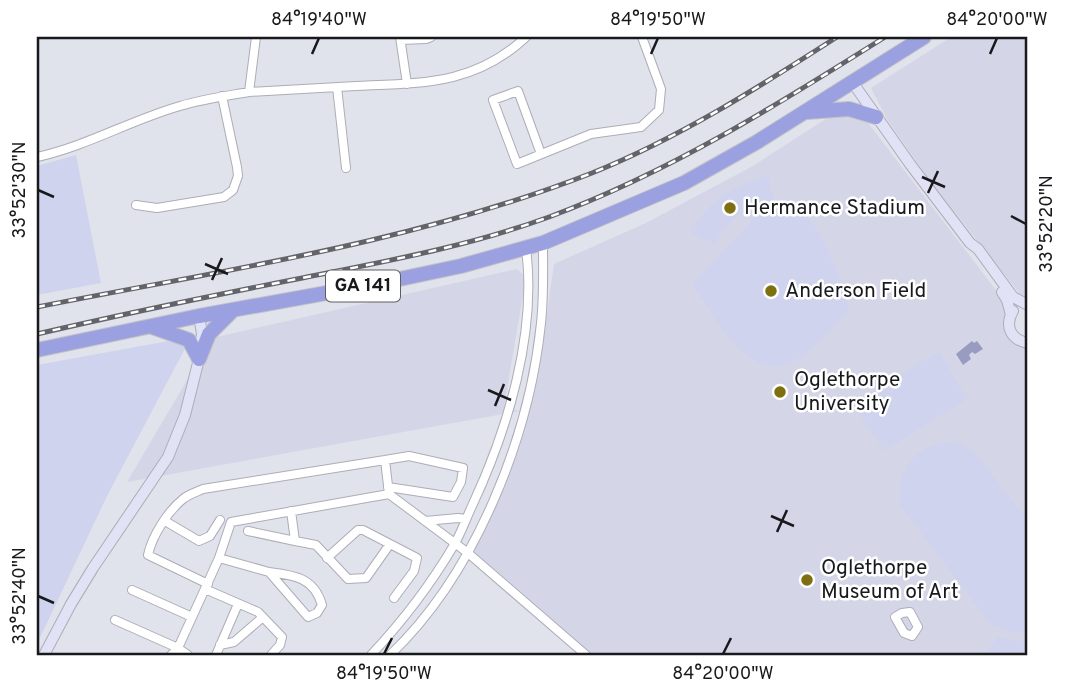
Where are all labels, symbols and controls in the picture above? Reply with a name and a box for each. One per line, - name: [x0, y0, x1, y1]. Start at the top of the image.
- text: 84°19'40"W: [271, 9, 367, 32]
- text: 84°19'50"W: [610, 9, 706, 32]
- text: 84°20'00"W: [946, 9, 1048, 32]
- text: 33°52'30"N: [9, 141, 32, 239]
- text: 33°52'20"N: [1036, 175, 1059, 273]
- place label: Hermance Stadium: [744, 195, 925, 222]
- marker: Hermance Stadium: [722, 200, 738, 216]
- road number: GA 141: [326, 270, 400, 302]
- place label: Anderson Field: [785, 278, 926, 305]
- marker: Anderson Field: [763, 283, 779, 299]
- place label: Oglethorpe University: [794, 367, 900, 418]
- marker: Oglethorpe University: [772, 384, 788, 400]
- text: 33°52'40"N: [9, 547, 32, 645]
- place label: Oglethorpe Museum of Art: [821, 555, 959, 606]
- marker: Oglethorpe Museum of Art: [799, 572, 815, 588]
- text: 84°19'50"W: [336, 663, 432, 686]
- text: 84°20'00"W: [672, 663, 774, 686]

